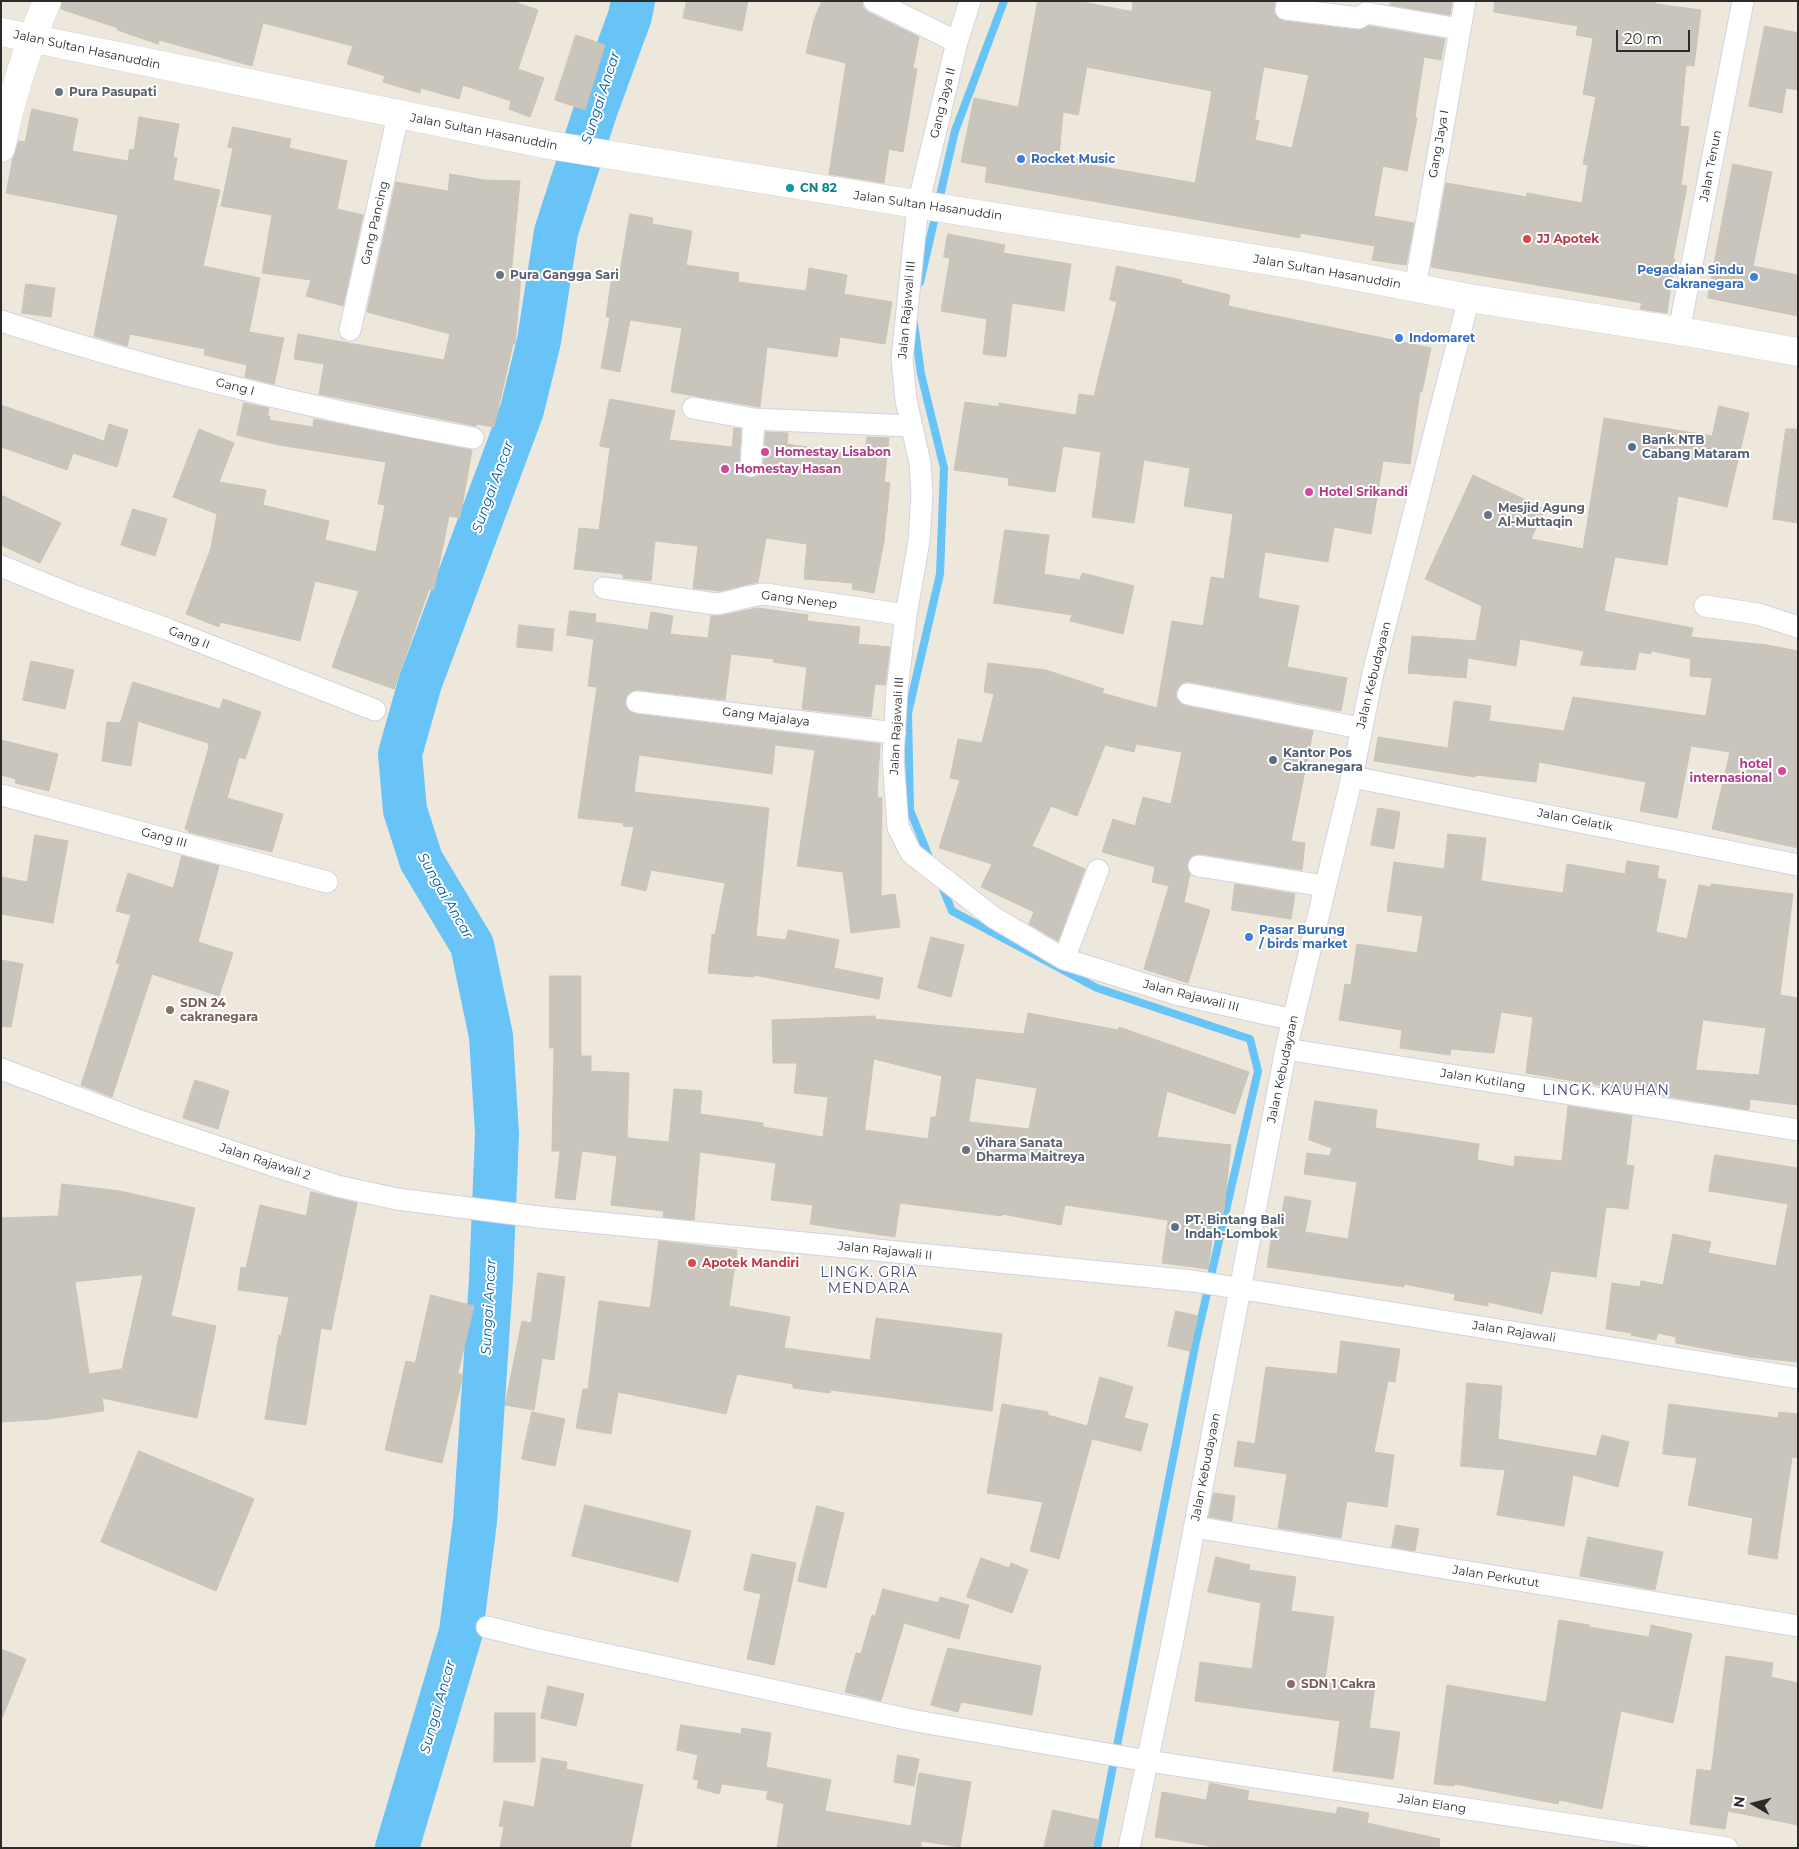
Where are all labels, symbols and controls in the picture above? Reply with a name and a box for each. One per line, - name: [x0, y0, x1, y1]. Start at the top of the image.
- scale bar: [1619, 20, 1693, 52]
- street label: Jalan Sultan Hasanuddin: [12, 27, 162, 73]
- text: 20 m: [1624, 29, 1662, 48]
- water label: Sungai Ancar: [578, 50, 624, 146]
- street label: Gang Jaya II: [927, 66, 959, 140]
- place label: Pura Pasupati: [69, 85, 157, 99]
- marker: Pura Pasupati: [53, 86, 65, 98]
- street label: Gang Jaya I: [1426, 109, 1452, 179]
- street label: Jalan Sultan Hasanuddin: [409, 111, 559, 153]
- street label: Jalan Tenun: [1697, 129, 1725, 203]
- place label: Rocket Music: [1031, 152, 1115, 166]
- marker: Rocket Music: [1015, 153, 1027, 165]
- street label: Gang Pancing: [358, 180, 392, 266]
- place label: CN 82: [800, 181, 837, 195]
- marker: CN 82: [784, 182, 796, 194]
- street label: Jalan Sultan Hasanuddin: [853, 188, 1003, 224]
- place label: JJ Apotek: [1537, 232, 1599, 246]
- marker: JJ Apotek: [1521, 233, 1533, 245]
- street label: Jalan Sultan Hasanuddin: [1252, 252, 1402, 292]
- street label: Jalan Rajawali III: [896, 260, 918, 360]
- place label: Pegadaian Sindu Cakranegara: [1637, 263, 1744, 291]
- place label: Pura Gangga Sari: [510, 268, 619, 282]
- marker: Pura Gangga Sari: [494, 269, 506, 281]
- marker: Pegadaian Sindu Cakranegara: [1748, 271, 1760, 283]
- place label: Indomaret: [1409, 331, 1475, 345]
- marker: Indomaret: [1393, 332, 1405, 344]
- street label: Gang I: [214, 375, 256, 399]
- place label: Bank NTB Cabang Mataram: [1642, 433, 1750, 461]
- water label: Sungai Ancar: [469, 439, 517, 535]
- marker: Bank NTB Cabang Mataram: [1626, 441, 1638, 453]
- place label: Homestay Lisabon: [775, 445, 891, 459]
- marker: Homestay Lisabon: [759, 446, 771, 458]
- place label: Homestay Hasan: [735, 462, 841, 476]
- marker: Homestay Hasan: [719, 463, 731, 475]
- place label: Hotel Srikandi: [1319, 485, 1408, 499]
- marker: Hotel Srikandi: [1303, 486, 1315, 498]
- place label: Mesjid Agung Al-Muttaqin: [1498, 501, 1585, 529]
- marker: Mesjid Agung Al-Muttaqin: [1482, 509, 1494, 521]
- street label: Gang Nenep: [760, 588, 838, 612]
- street label: Jalan Kebudayaan: [1354, 620, 1394, 730]
- street label: Gang II: [166, 624, 212, 652]
- street label: Jalan Rajawali III: [887, 676, 907, 776]
- street label: Gang Majalaya: [721, 704, 811, 730]
- place label: Kantor Pos Cakranegara: [1283, 746, 1363, 774]
- marker: Kantor Pos Cakranegara: [1267, 754, 1279, 766]
- place label: hotel internasional: [1690, 757, 1772, 785]
- marker: hotel internasional: [1776, 765, 1788, 777]
- street label: Jalan Gelatik: [1536, 806, 1614, 834]
- street label: Gang III: [140, 825, 188, 851]
- water label: Sungai Ancar: [414, 850, 476, 942]
- place label: Pasar Burung / birds market: [1259, 923, 1348, 951]
- marker: Pasar Burung / birds market: [1243, 931, 1255, 943]
- street label: Jalan Rajawali III: [1141, 977, 1241, 1015]
- place label: SDN 24 cakranegara: [180, 996, 258, 1024]
- marker: SDN 24 cakranegara: [164, 1004, 176, 1016]
- street label: Jalan Kebudayaan: [1265, 1014, 1301, 1124]
- street label: Jalan Kutilang: [1440, 1066, 1526, 1094]
- district label: LINGK. KAUHAN: [1541, 1083, 1671, 1099]
- place label: Vihara Sanata Dharma Maitreya: [976, 1136, 1085, 1164]
- street label: Jalan Rajawali 2: [218, 1141, 312, 1183]
- marker: Vihara Sanata Dharma Maitreya: [960, 1144, 972, 1156]
- place label: PT. Bintang Bali Indah-Lombok: [1185, 1213, 1284, 1241]
- marker: PT. Bintang Bali Indah-Lombok: [1169, 1221, 1181, 1233]
- street label: Jalan Rajawali II: [837, 1239, 933, 1263]
- place label: Apotek Mandiri: [702, 1256, 799, 1270]
- marker: Apotek Mandiri: [686, 1257, 698, 1269]
- water label: Sungai Ancar: [478, 1258, 500, 1356]
- district label: LINGK. GRIA MENDARA: [819, 1265, 919, 1298]
- street label: Jalan Rajawali: [1471, 1318, 1557, 1346]
- street label: Jalan Kebudayaan: [1188, 1412, 1224, 1522]
- street label: Jalan Perkutut: [1451, 1563, 1541, 1591]
- water label: Sungai Ancar: [417, 1658, 459, 1756]
- place label: SDN 1 Cakra: [1301, 1677, 1376, 1691]
- marker: SDN 1 Cakra: [1285, 1678, 1297, 1690]
- north arrow: [1729, 1779, 1779, 1829]
- street label: Jalan Elang: [1397, 1791, 1467, 1817]
- text: N: [1729, 1795, 1749, 1809]

